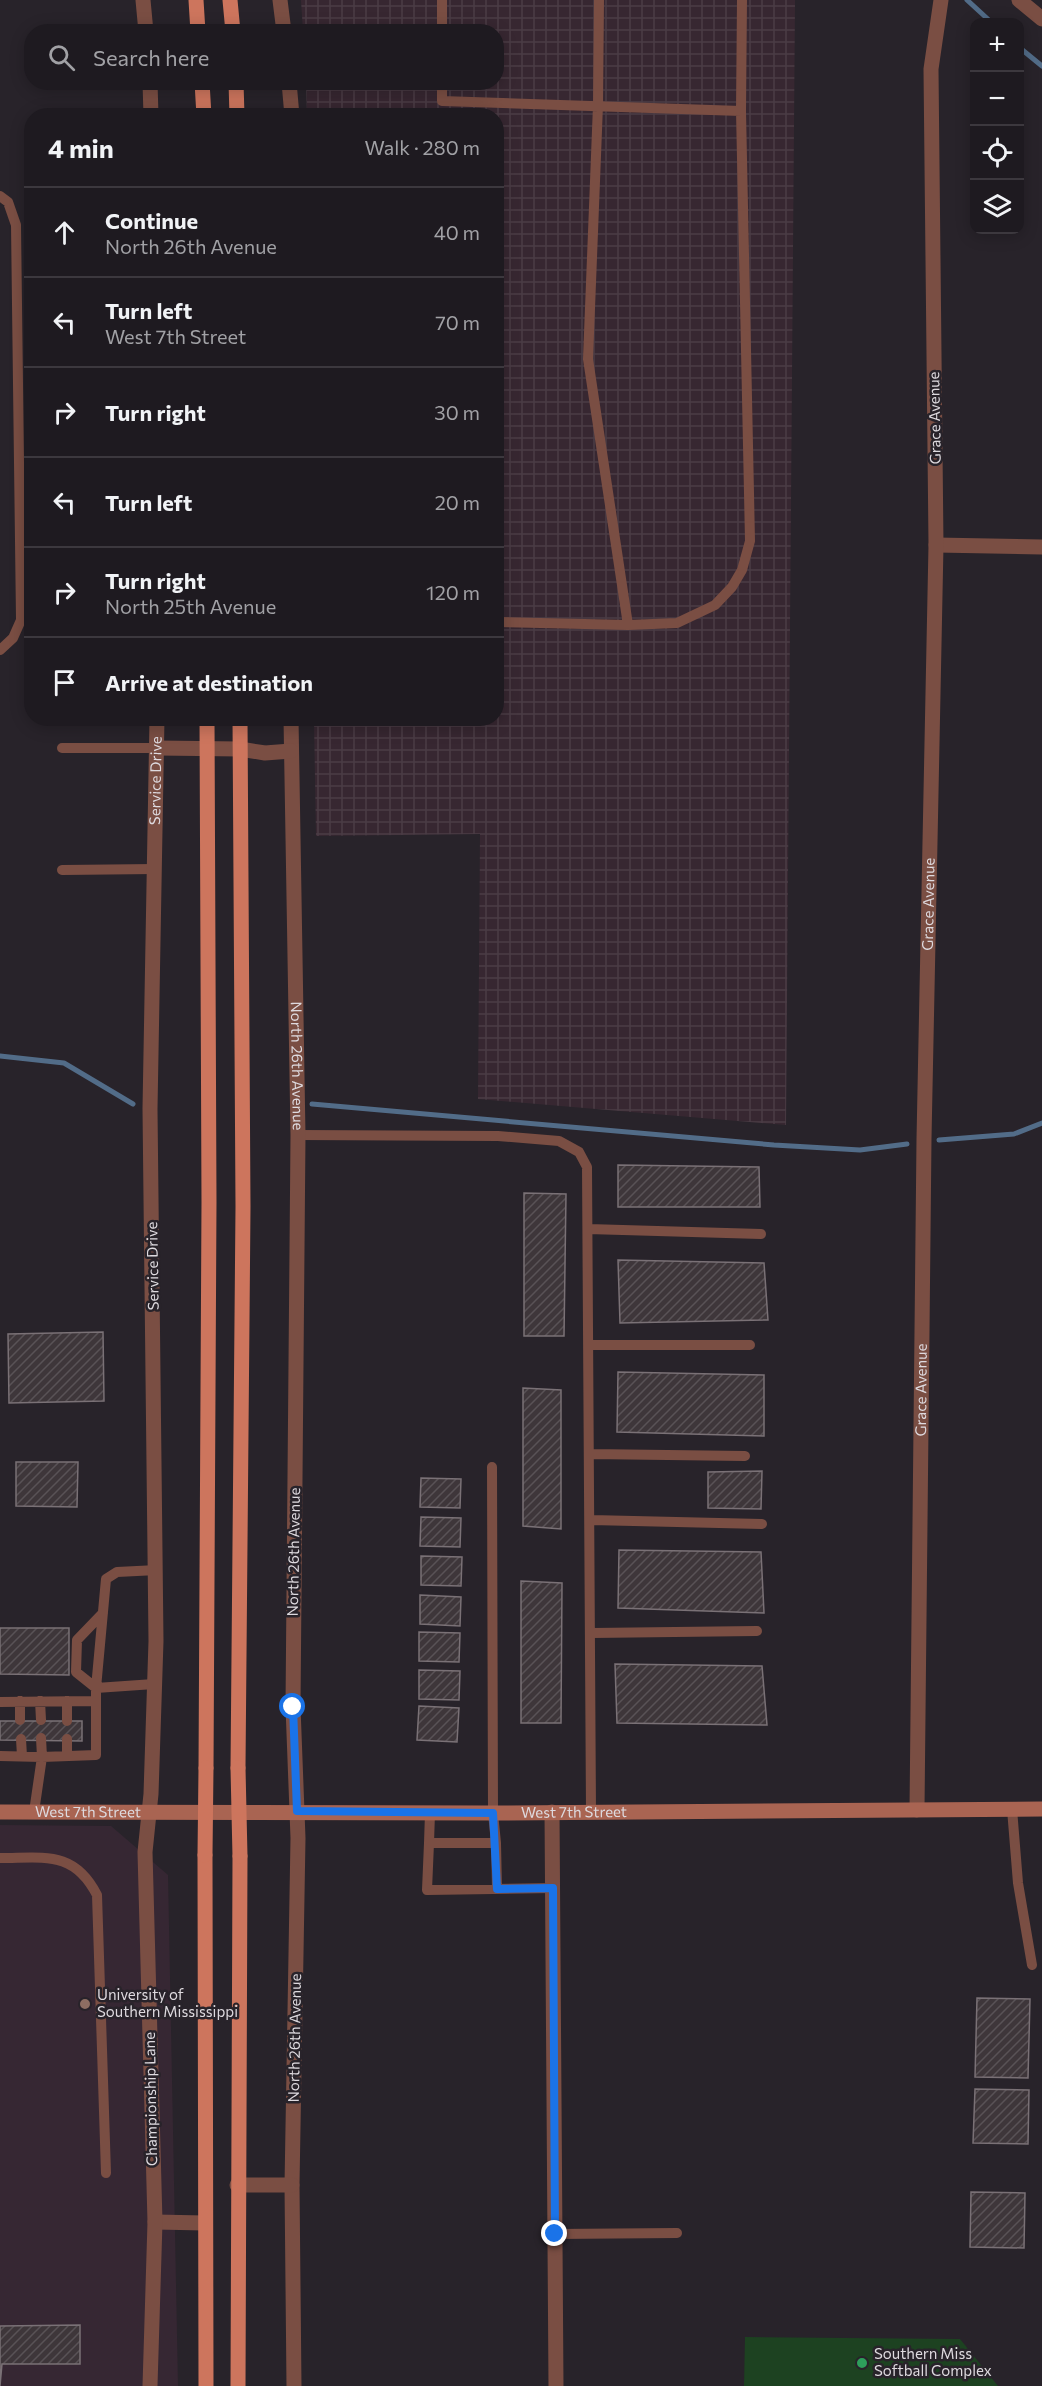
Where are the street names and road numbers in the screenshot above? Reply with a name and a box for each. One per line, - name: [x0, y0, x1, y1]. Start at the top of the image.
- street label: Grace Avenue: [924, 371, 944, 465]
- street label: Service Drive: [145, 736, 165, 825]
- street label: Grace Avenue: [918, 857, 938, 951]
- street label: North 26th Avenue: [288, 1001, 308, 1131]
- street label: Service Drive: [142, 1221, 162, 1311]
- street label: Grace Avenue: [911, 1343, 930, 1437]
- street label: North 26th Avenue: [283, 1487, 303, 1617]
- street label: West 7th Street: [35, 1802, 141, 1820]
- street label: West 7th Street: [521, 1802, 627, 1821]
- street label: North 26th Avenue: [284, 1973, 304, 2103]
- street label: Championship Lane: [140, 2032, 160, 2166]

